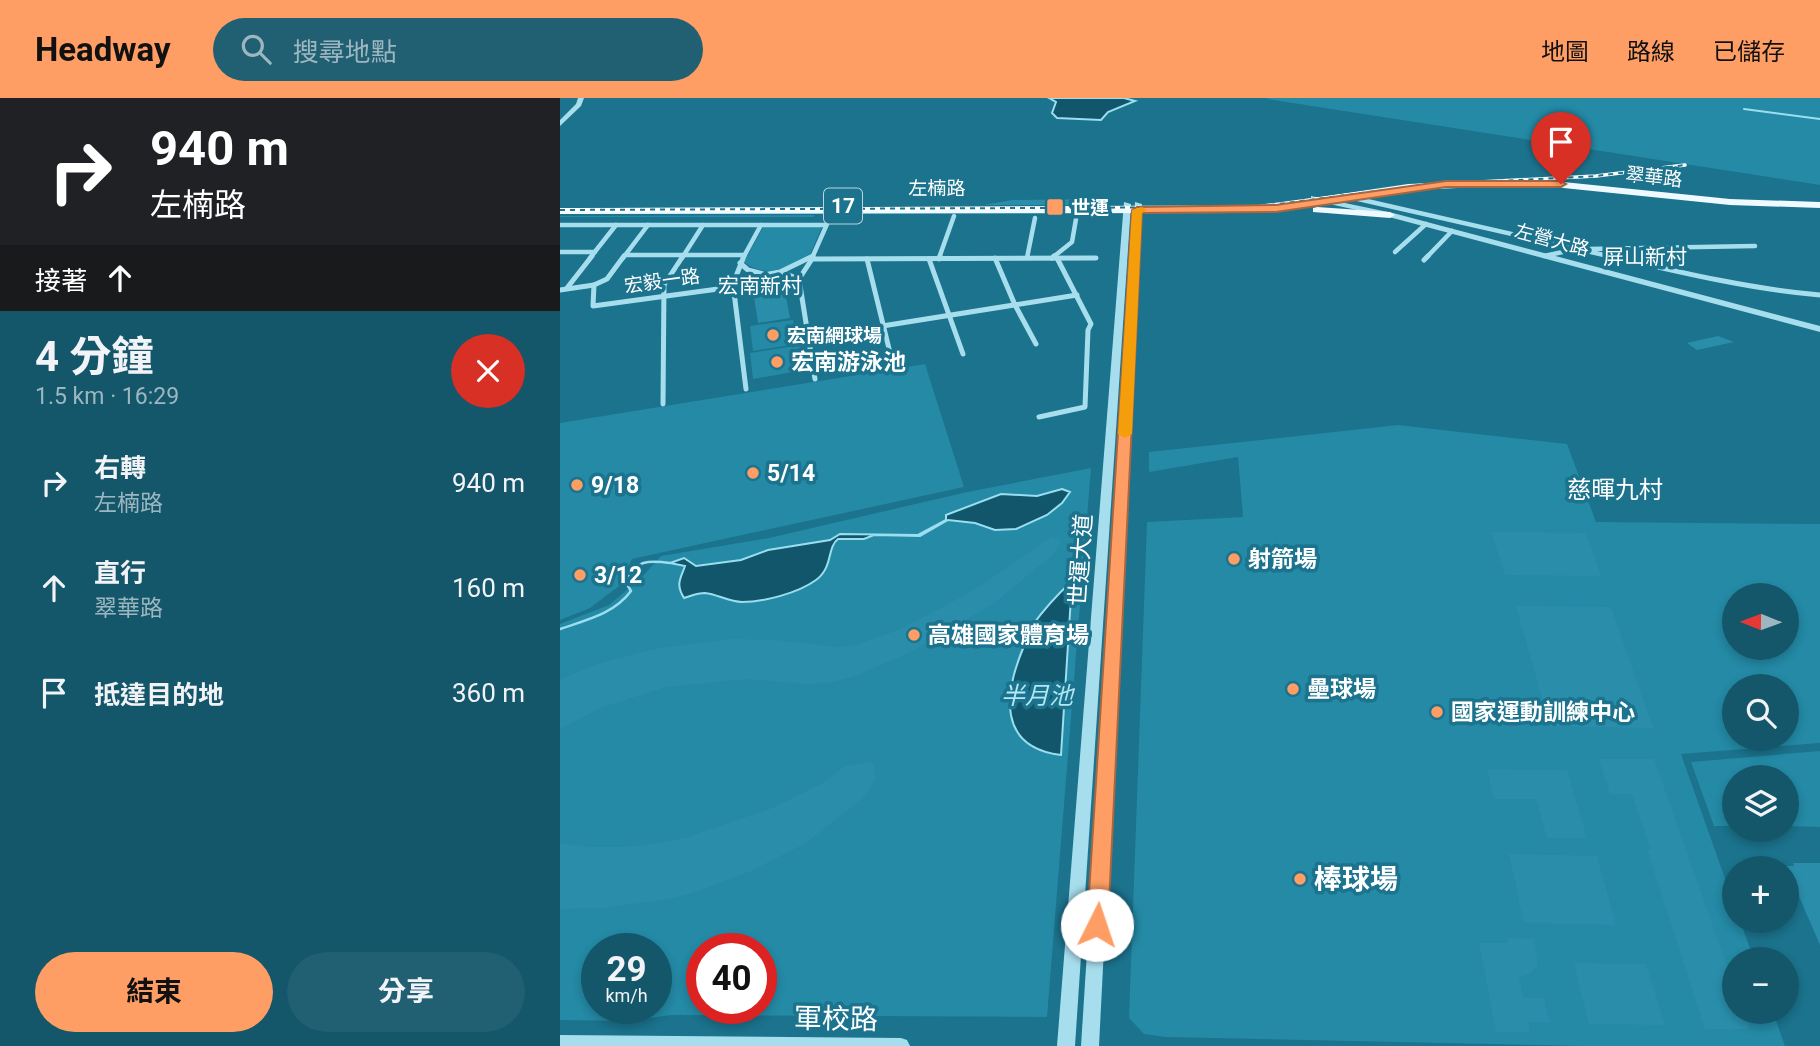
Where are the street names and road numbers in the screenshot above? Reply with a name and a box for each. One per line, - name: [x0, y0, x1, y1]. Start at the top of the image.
- street label: 翠華路: [1624, 163, 1684, 191]
- street label: 左楠路: [908, 177, 966, 200]
- road number: 17: [824, 188, 862, 224]
- street label: 左營大路: [1512, 219, 1592, 261]
- street label: 宏毅一路: [623, 264, 701, 298]
- street label: 世運大道: [1064, 513, 1098, 607]
- street label: 軍校路: [794, 1002, 878, 1036]

